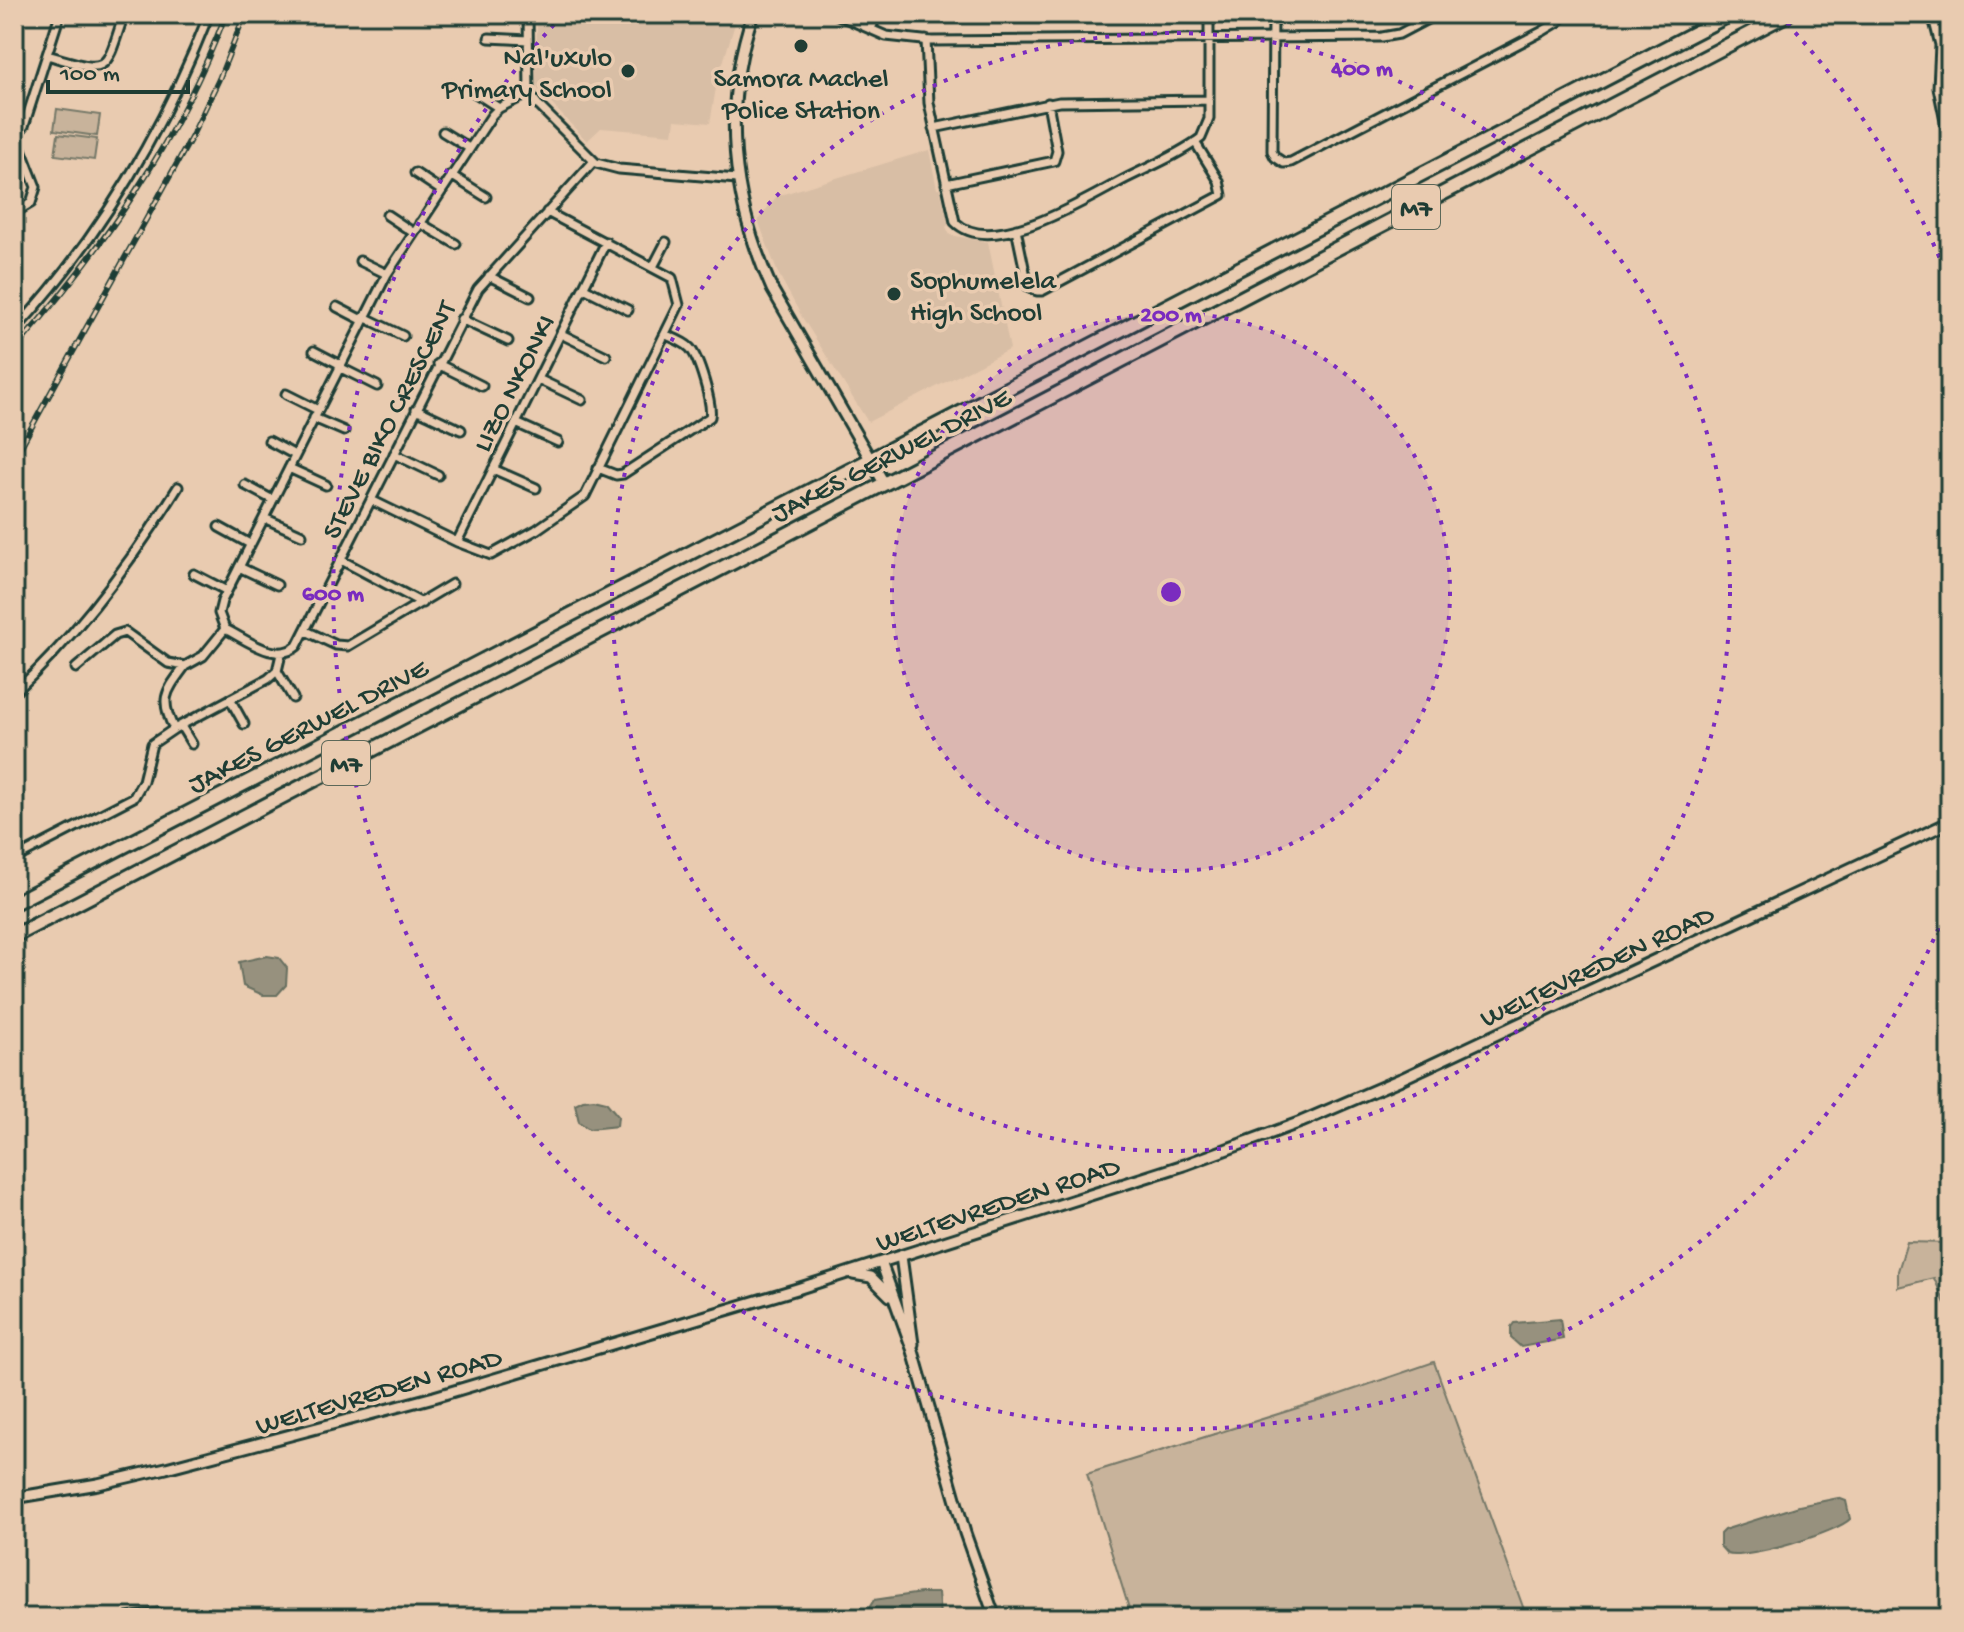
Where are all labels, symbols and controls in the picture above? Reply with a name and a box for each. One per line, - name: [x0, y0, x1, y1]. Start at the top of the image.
- marker: Samora Machel Police Station: [792, 37, 810, 55]
- place label: Nal'uxulo Primary School: [441, 43, 612, 108]
- scale bar: [48, 44, 188, 94]
- text: 400 m: [1330, 56, 1393, 85]
- text: 100 m: [59, 61, 120, 90]
- marker: Nal'uxulo Primary School: [619, 62, 637, 80]
- place label: Samora Machel Police Station: [713, 64, 889, 129]
- road number: M7: [1392, 185, 1440, 229]
- place label: Sophumelela High School: [910, 266, 1058, 331]
- marker: Sophumelela High School: [885, 285, 903, 303]
- street label: STEVE BIKO CRESCENT: [317, 295, 466, 546]
- text: 200 m: [1140, 302, 1202, 331]
- street label: LIZO NKONKI: [467, 310, 565, 458]
- street label: JAKES GERWEL DRIVE: [767, 382, 1019, 532]
- centre of rings: [1157, 578, 1185, 606]
- text: 600 m: [302, 581, 364, 610]
- street label: JAKES GERWEL DRIVE: [184, 653, 436, 803]
- road number: M7: [322, 741, 370, 785]
- street label: WELTEVREDEN ROAD: [1476, 899, 1721, 1037]
- street label: WELTEVREDEN ROAD: [872, 1151, 1125, 1261]
- street label: WELTEVREDEN ROAD: [252, 1342, 507, 1444]

